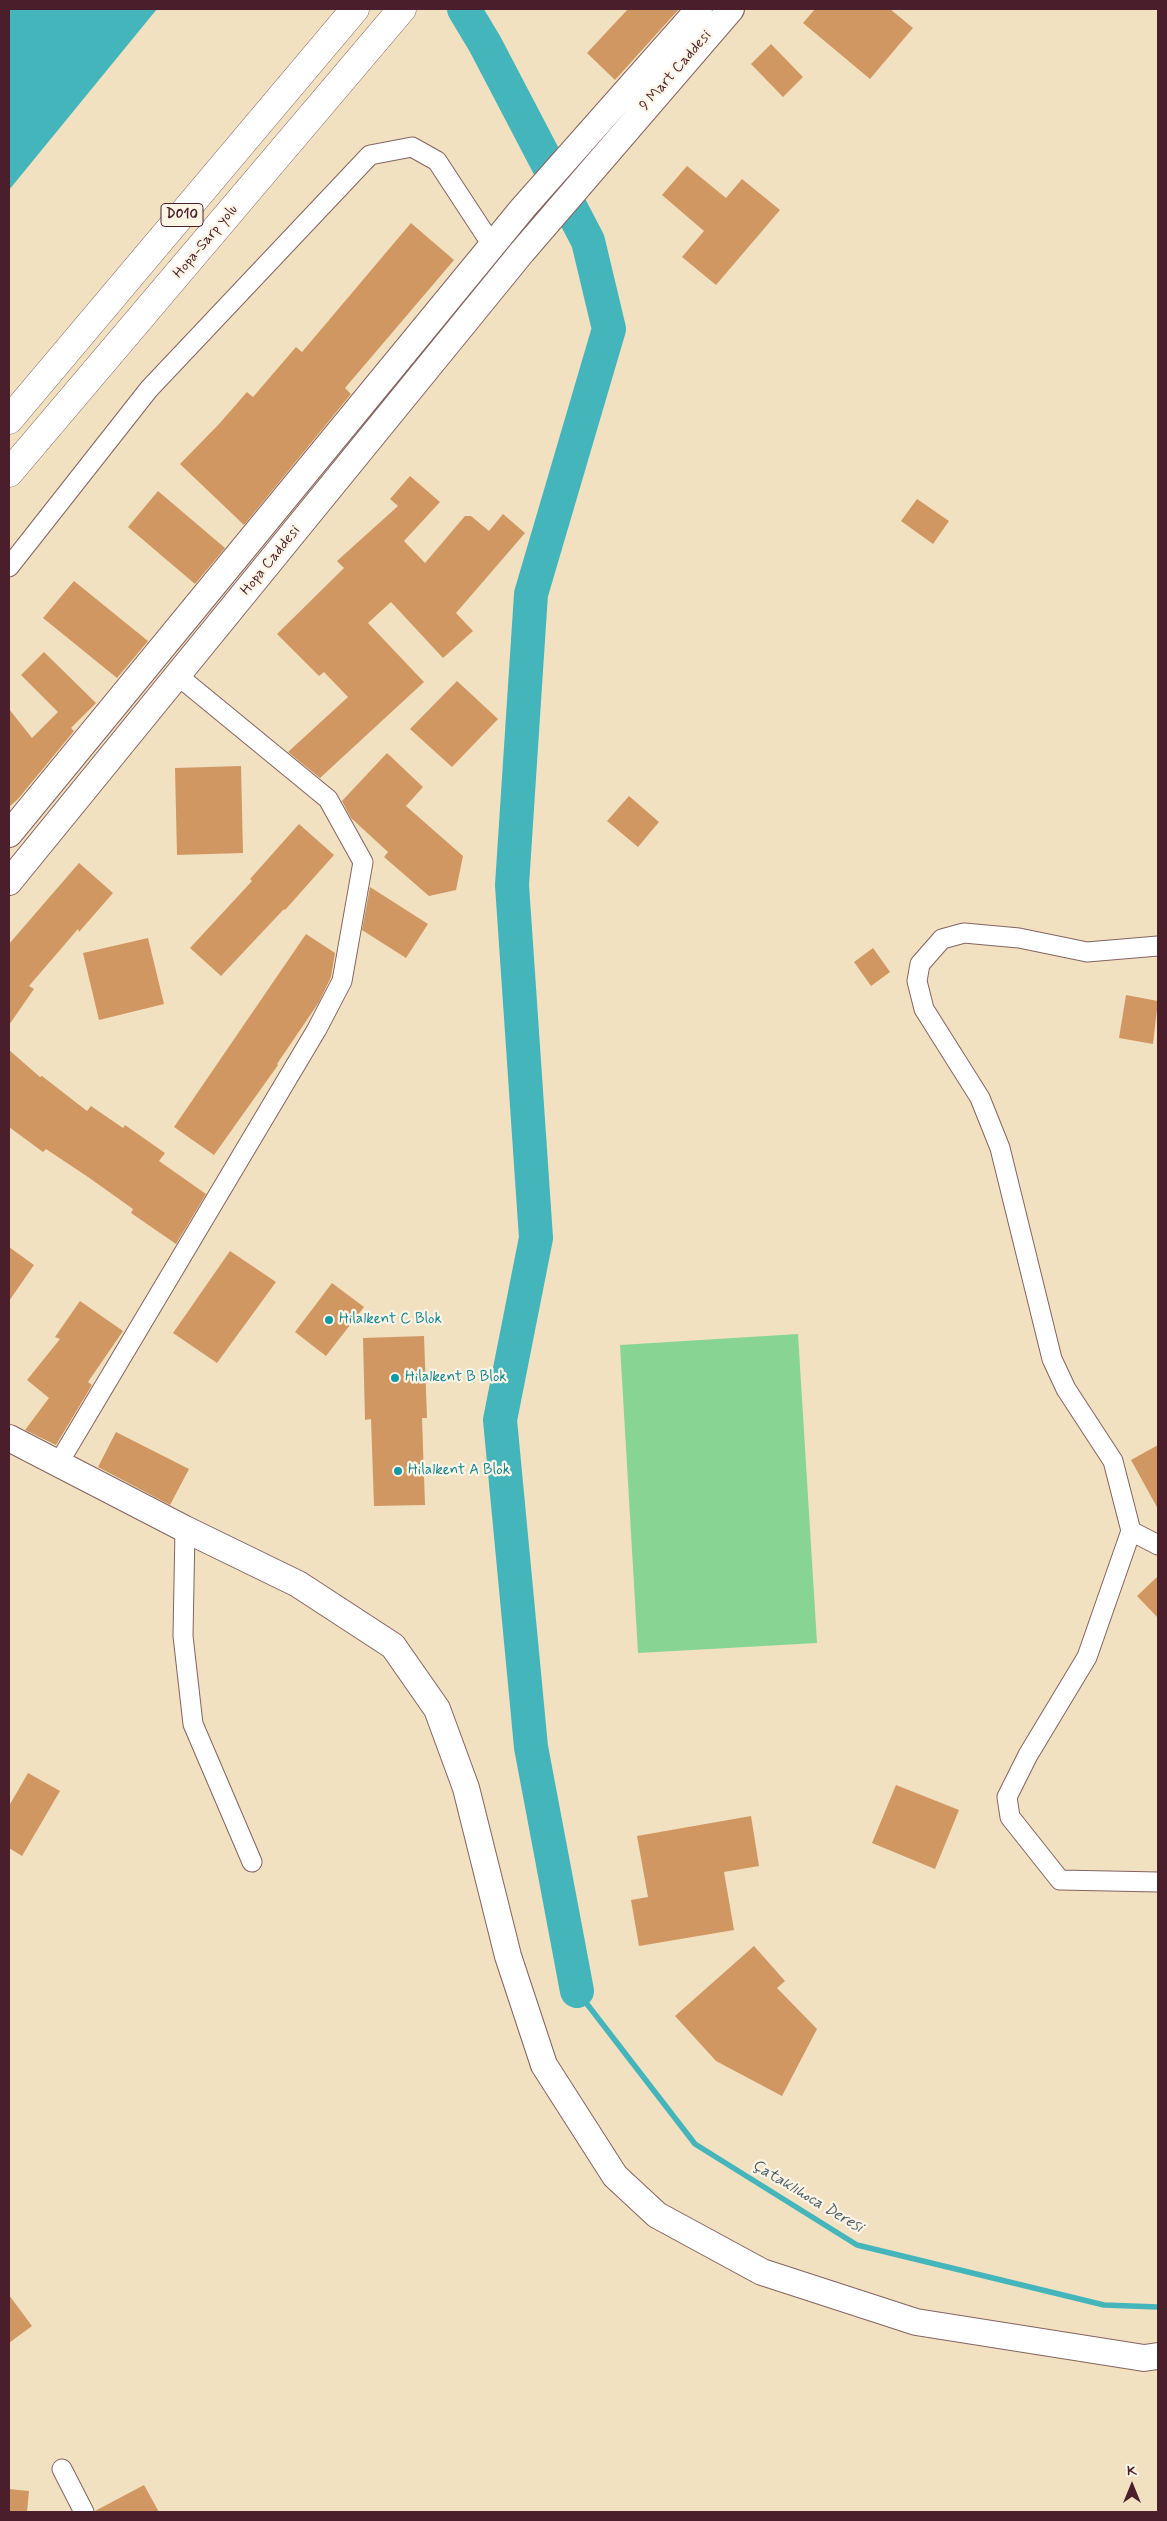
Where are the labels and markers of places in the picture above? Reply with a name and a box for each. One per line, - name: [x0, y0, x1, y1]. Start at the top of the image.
- place label: Hilalkent C Blok: [339, 1311, 442, 1329]
- marker: Hilalkent C Blok: [323, 1314, 335, 1326]
- place label: Hilalkent B Blok: [405, 1369, 507, 1387]
- marker: Hilalkent B Blok: [389, 1372, 401, 1384]
- place label: Hilalkent A Blok: [408, 1462, 510, 1480]
- marker: Hilalkent A Blok: [392, 1465, 404, 1477]

